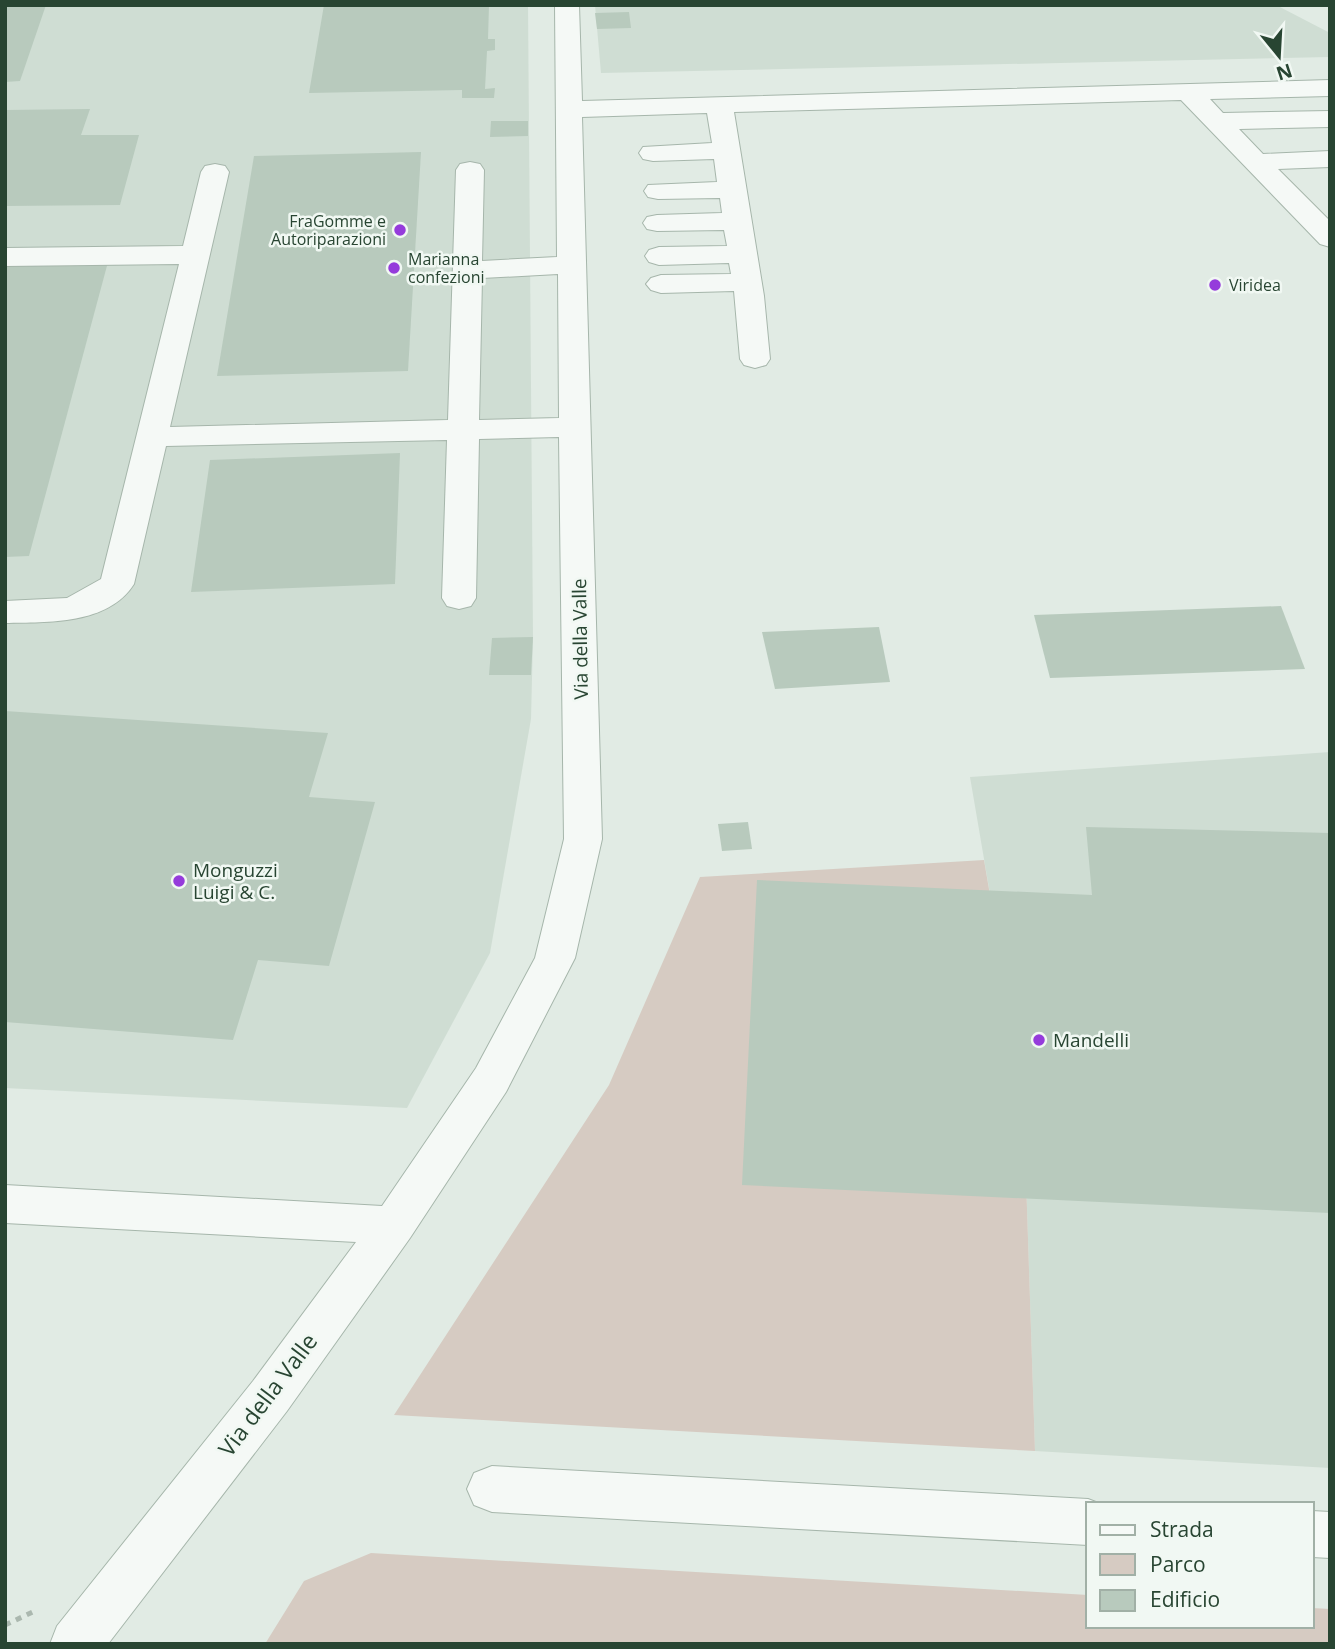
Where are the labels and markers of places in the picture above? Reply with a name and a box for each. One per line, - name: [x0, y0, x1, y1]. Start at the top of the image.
- place label: FraGomme e Autoriparazioni: [271, 210, 386, 250]
- marker: FraGomme e Autoriparazioni: [392, 222, 408, 238]
- place label: Marianna confezioni: [408, 248, 484, 288]
- marker: Marianna confezioni: [386, 260, 402, 276]
- place label: Viridea: [1229, 274, 1281, 296]
- marker: Viridea: [1207, 277, 1223, 293]
- place label: Monguzzi Luigi & C.: [193, 857, 278, 905]
- marker: Monguzzi Luigi & C.: [171, 873, 187, 889]
- place label: Mandelli: [1053, 1027, 1129, 1053]
- marker: Mandelli: [1031, 1032, 1047, 1048]

